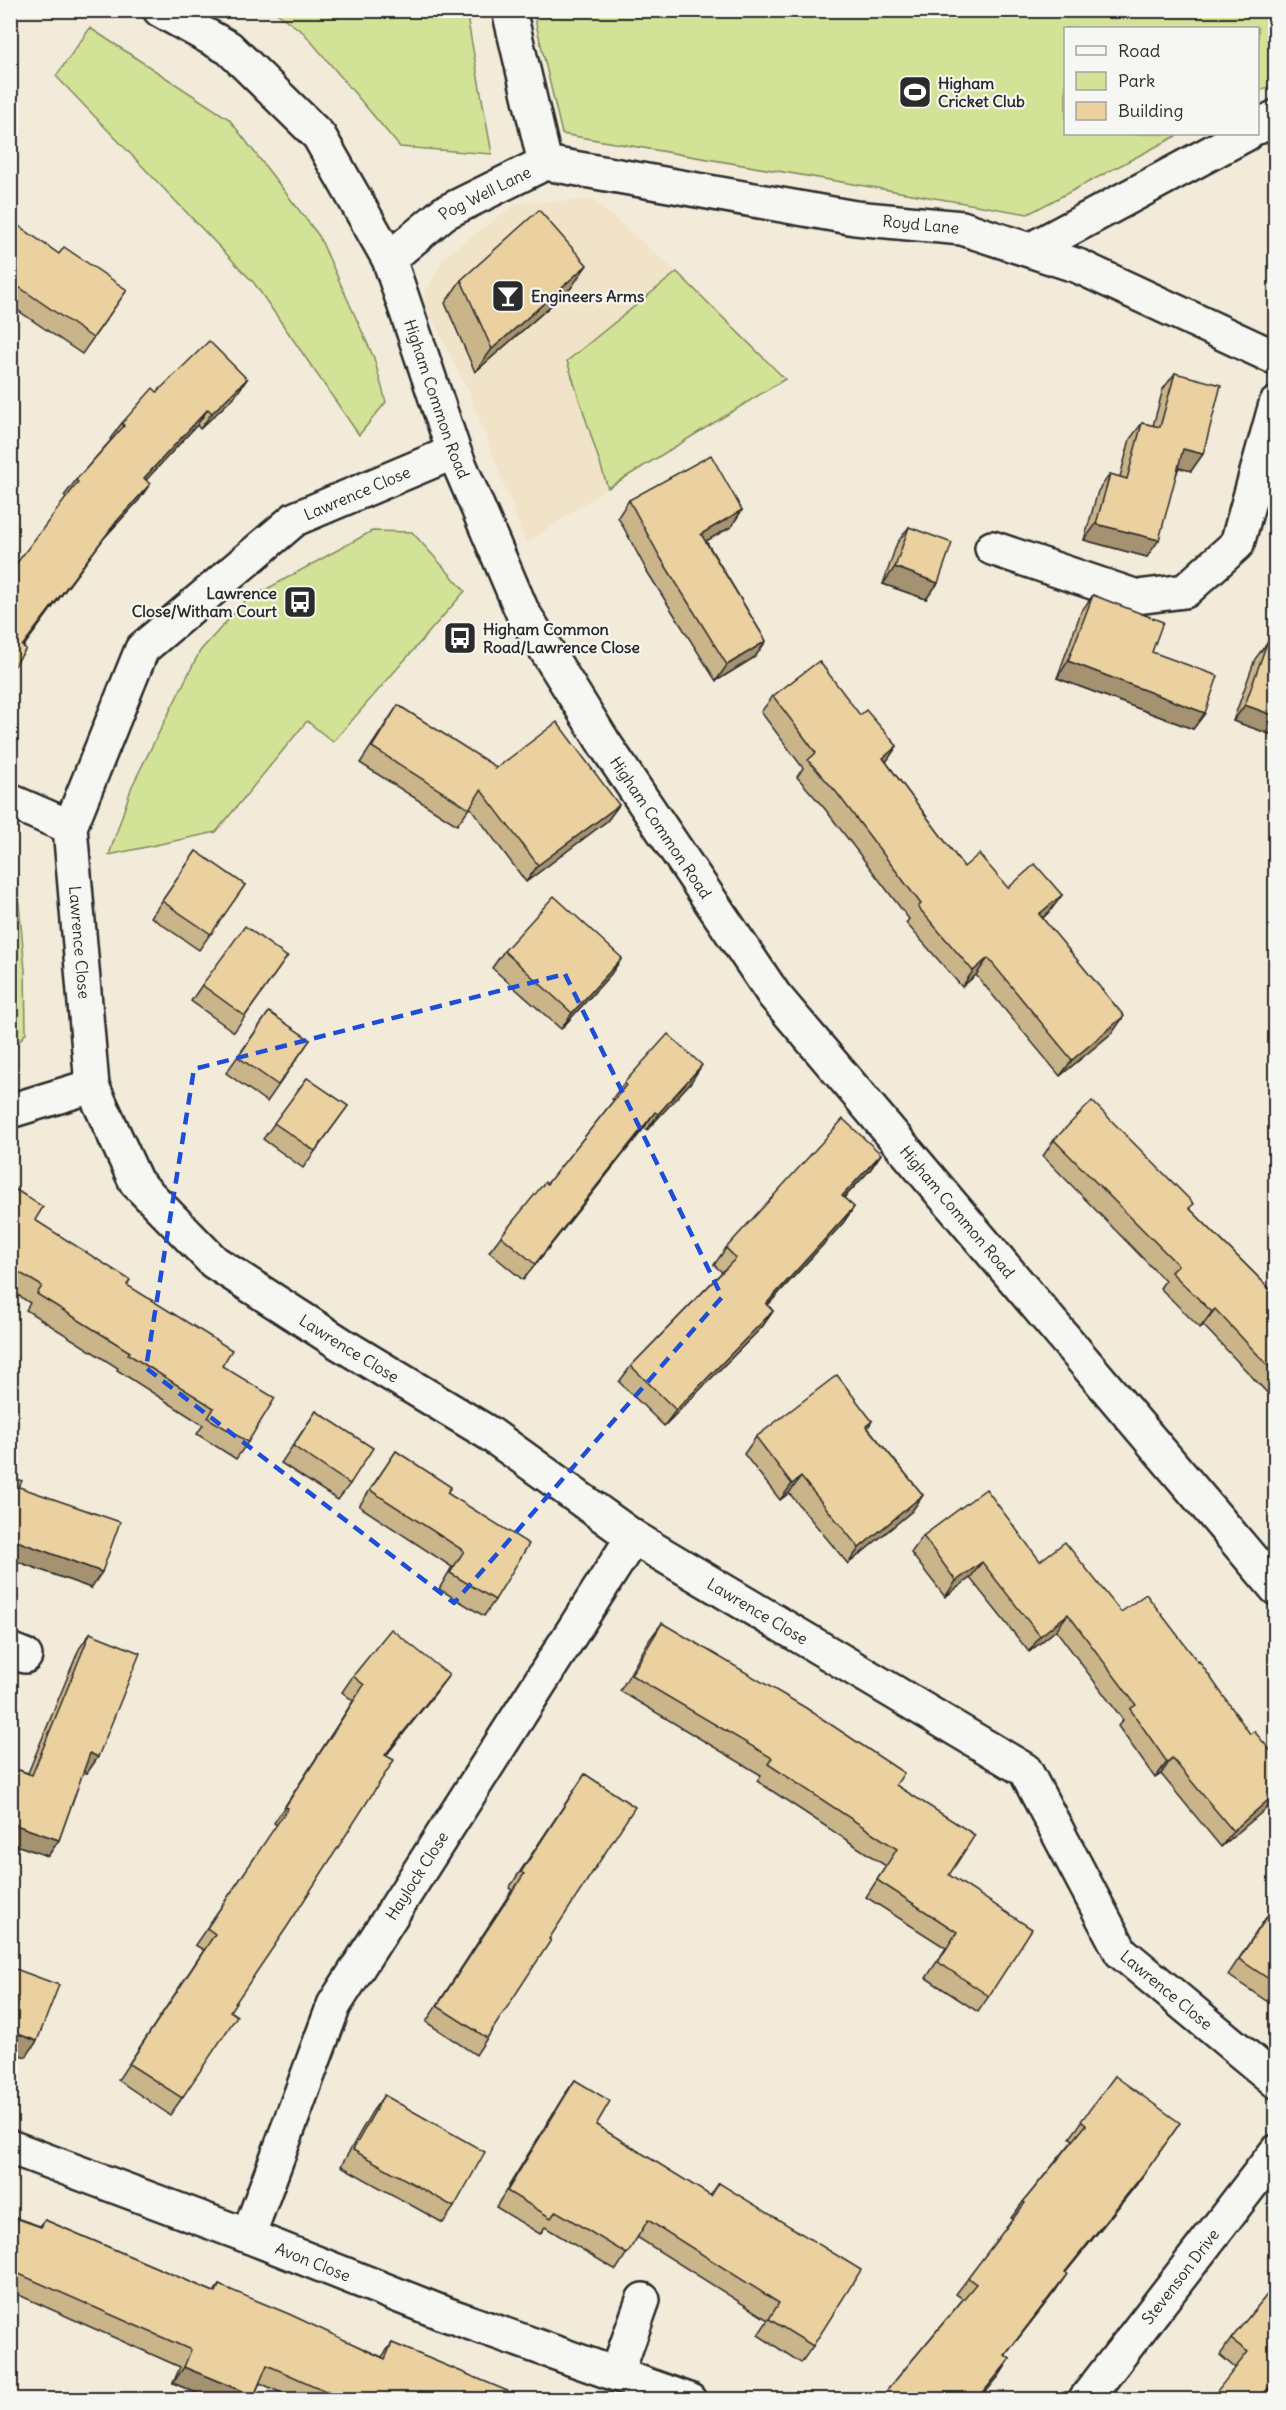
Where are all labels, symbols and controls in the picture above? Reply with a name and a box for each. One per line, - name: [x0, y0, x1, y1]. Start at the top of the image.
- legend: [1064, 27, 1259, 135]
- text: Road: [1118, 39, 1161, 62]
- text: Park: [1118, 69, 1155, 92]
- place label: Higham Cricket Club: [938, 73, 1025, 111]
- sports icon: Higham Cricket Club: [897, 74, 933, 110]
- text: Building: [1118, 99, 1183, 122]
- street label: Pog Well Lane: [434, 162, 534, 224]
- street label: Royd Lane: [882, 211, 960, 238]
- bar icon: Engineers Arms: [490, 278, 526, 314]
- place label: Engineers Arms: [531, 286, 644, 307]
- street label: Higham Common Road: [400, 317, 474, 482]
- street label: Lawrence Close: [301, 462, 413, 524]
- place label: Lawrence Close/Witham Court: [132, 583, 278, 621]
- bus stop icon: Lawrence Close/Witham Court: [282, 584, 318, 620]
- place label: Higham Common Road/Lawrence Close: [483, 619, 640, 657]
- bus stop icon: Higham Common Road/Lawrence Close: [442, 620, 478, 656]
- street label: Higham Common Road: [606, 752, 716, 902]
- street label: Lawrence Close: [65, 885, 95, 1000]
- street label: Higham Common Road: [896, 1141, 1019, 1282]
- street label: Lawrence Close: [296, 1310, 403, 1387]
- street label: Lawrence Close: [704, 1573, 812, 1649]
- street label: Haylock Close: [381, 1828, 452, 1924]
- street label: Lawrence Close: [1116, 1946, 1217, 2034]
- street label: Stevenson Drive: [1137, 2225, 1223, 2328]
- street label: Avon Close: [273, 2238, 353, 2286]

